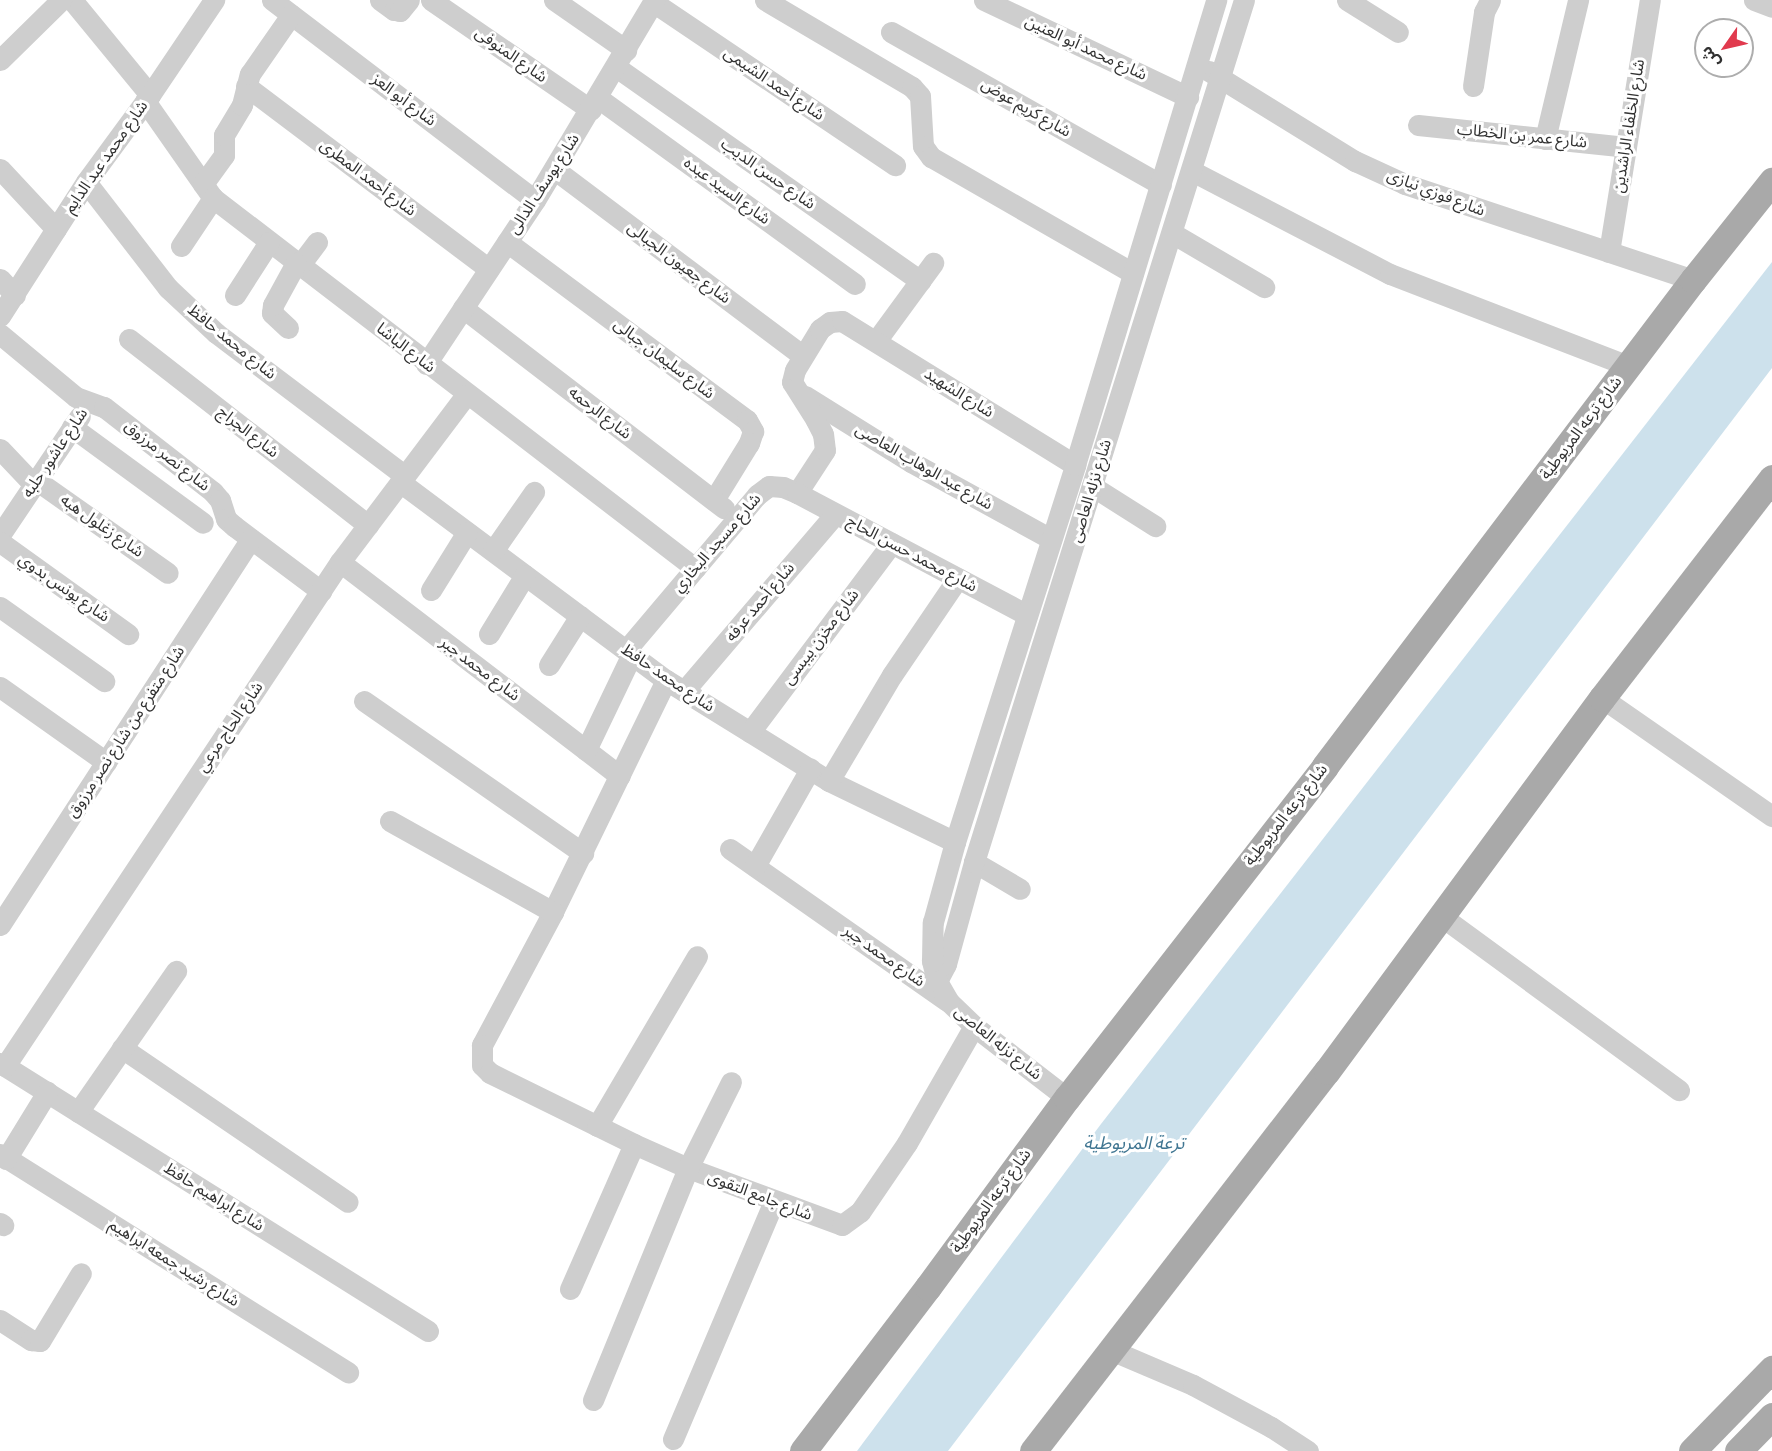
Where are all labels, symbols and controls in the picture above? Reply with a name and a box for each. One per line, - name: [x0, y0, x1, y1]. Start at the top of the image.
- street label: شارع محمد أبو العنين: [1022, 11, 1150, 85]
- north arrow: [1694, 18, 1754, 78]
- street label: شارع المنوفى: [471, 23, 551, 87]
- text: ش: [1695, 42, 1726, 72]
- street label: شارع أحمد الشيمى: [720, 43, 828, 125]
- street label: شارع الخلفاء الراشدين: [1609, 58, 1649, 194]
- street label: شارع أبو العز: [368, 70, 440, 130]
- street label: شارع كريم عوض: [978, 75, 1074, 141]
- street label: شارع محمد عبد الدايم: [60, 97, 152, 217]
- street label: شارع عمر بن الخطاب: [1456, 120, 1588, 152]
- street label: شارع يوسف الدالى: [504, 130, 584, 238]
- street label: شارع حسن الديب: [717, 134, 819, 214]
- street label: شارع أحمد المطرى: [316, 136, 420, 220]
- street label: شارع السيد عبده: [680, 153, 774, 229]
- street label: شارع فوزي نيازى: [1384, 166, 1488, 220]
- street label: شارع جعيون الجبالى: [624, 218, 734, 308]
- street label: شارع محمد حافظ: [184, 300, 280, 384]
- street label: شارع سليمان جبالى: [610, 315, 718, 403]
- street label: شارع الباشا: [373, 319, 439, 377]
- street label: شارع الشهيد: [921, 364, 997, 422]
- street label: شارع ترعه المريوطية: [1536, 373, 1626, 483]
- street label: شارع الرحمه: [565, 383, 635, 443]
- street label: شارع الجراج: [214, 402, 282, 462]
- street label: شارع عاشور حلبه: [18, 405, 92, 501]
- street label: شارع نصر مرزوق: [120, 417, 214, 495]
- street label: شارع عبد الوهاب العاصى: [852, 420, 996, 514]
- street label: شارع نزله العاصى: [1066, 437, 1116, 545]
- street label: شارع زغلول هبه: [57, 490, 147, 562]
- street label: شارع مسجد البخاري: [669, 490, 765, 596]
- street label: شارع محمد حسن الحاج: [844, 512, 980, 596]
- street label: شارع يونس بدوي: [15, 550, 113, 626]
- street label: شارع أحمد عرفه: [721, 559, 799, 645]
- street label: شارع مخزن بيبسى: [779, 585, 863, 689]
- street label: شارع محمد جبر: [436, 633, 524, 705]
- street label: شارع محمد حافظ: [618, 640, 718, 716]
- street label: شارع متفرع من شارع نصر مرزوق: [63, 642, 189, 822]
- street label: شارع الحاج مرعي: [193, 678, 267, 776]
- street label: شارع ترعه المريوطية: [1240, 760, 1332, 870]
- street label: شارع محمد جبر: [840, 921, 928, 991]
- street label: شارع نزله العاصى: [950, 1002, 1046, 1084]
- water label: ترعة المريوطية: [1084, 1133, 1184, 1155]
- street label: شارع ترعه المريوطية: [947, 1145, 1035, 1257]
- street label: شارع ابراهيم حافظ: [161, 1159, 267, 1235]
- street label: شارع جامع التقوى: [705, 1167, 815, 1225]
- street label: شارع رشيد جمعه ابراهيم: [105, 1215, 243, 1311]

